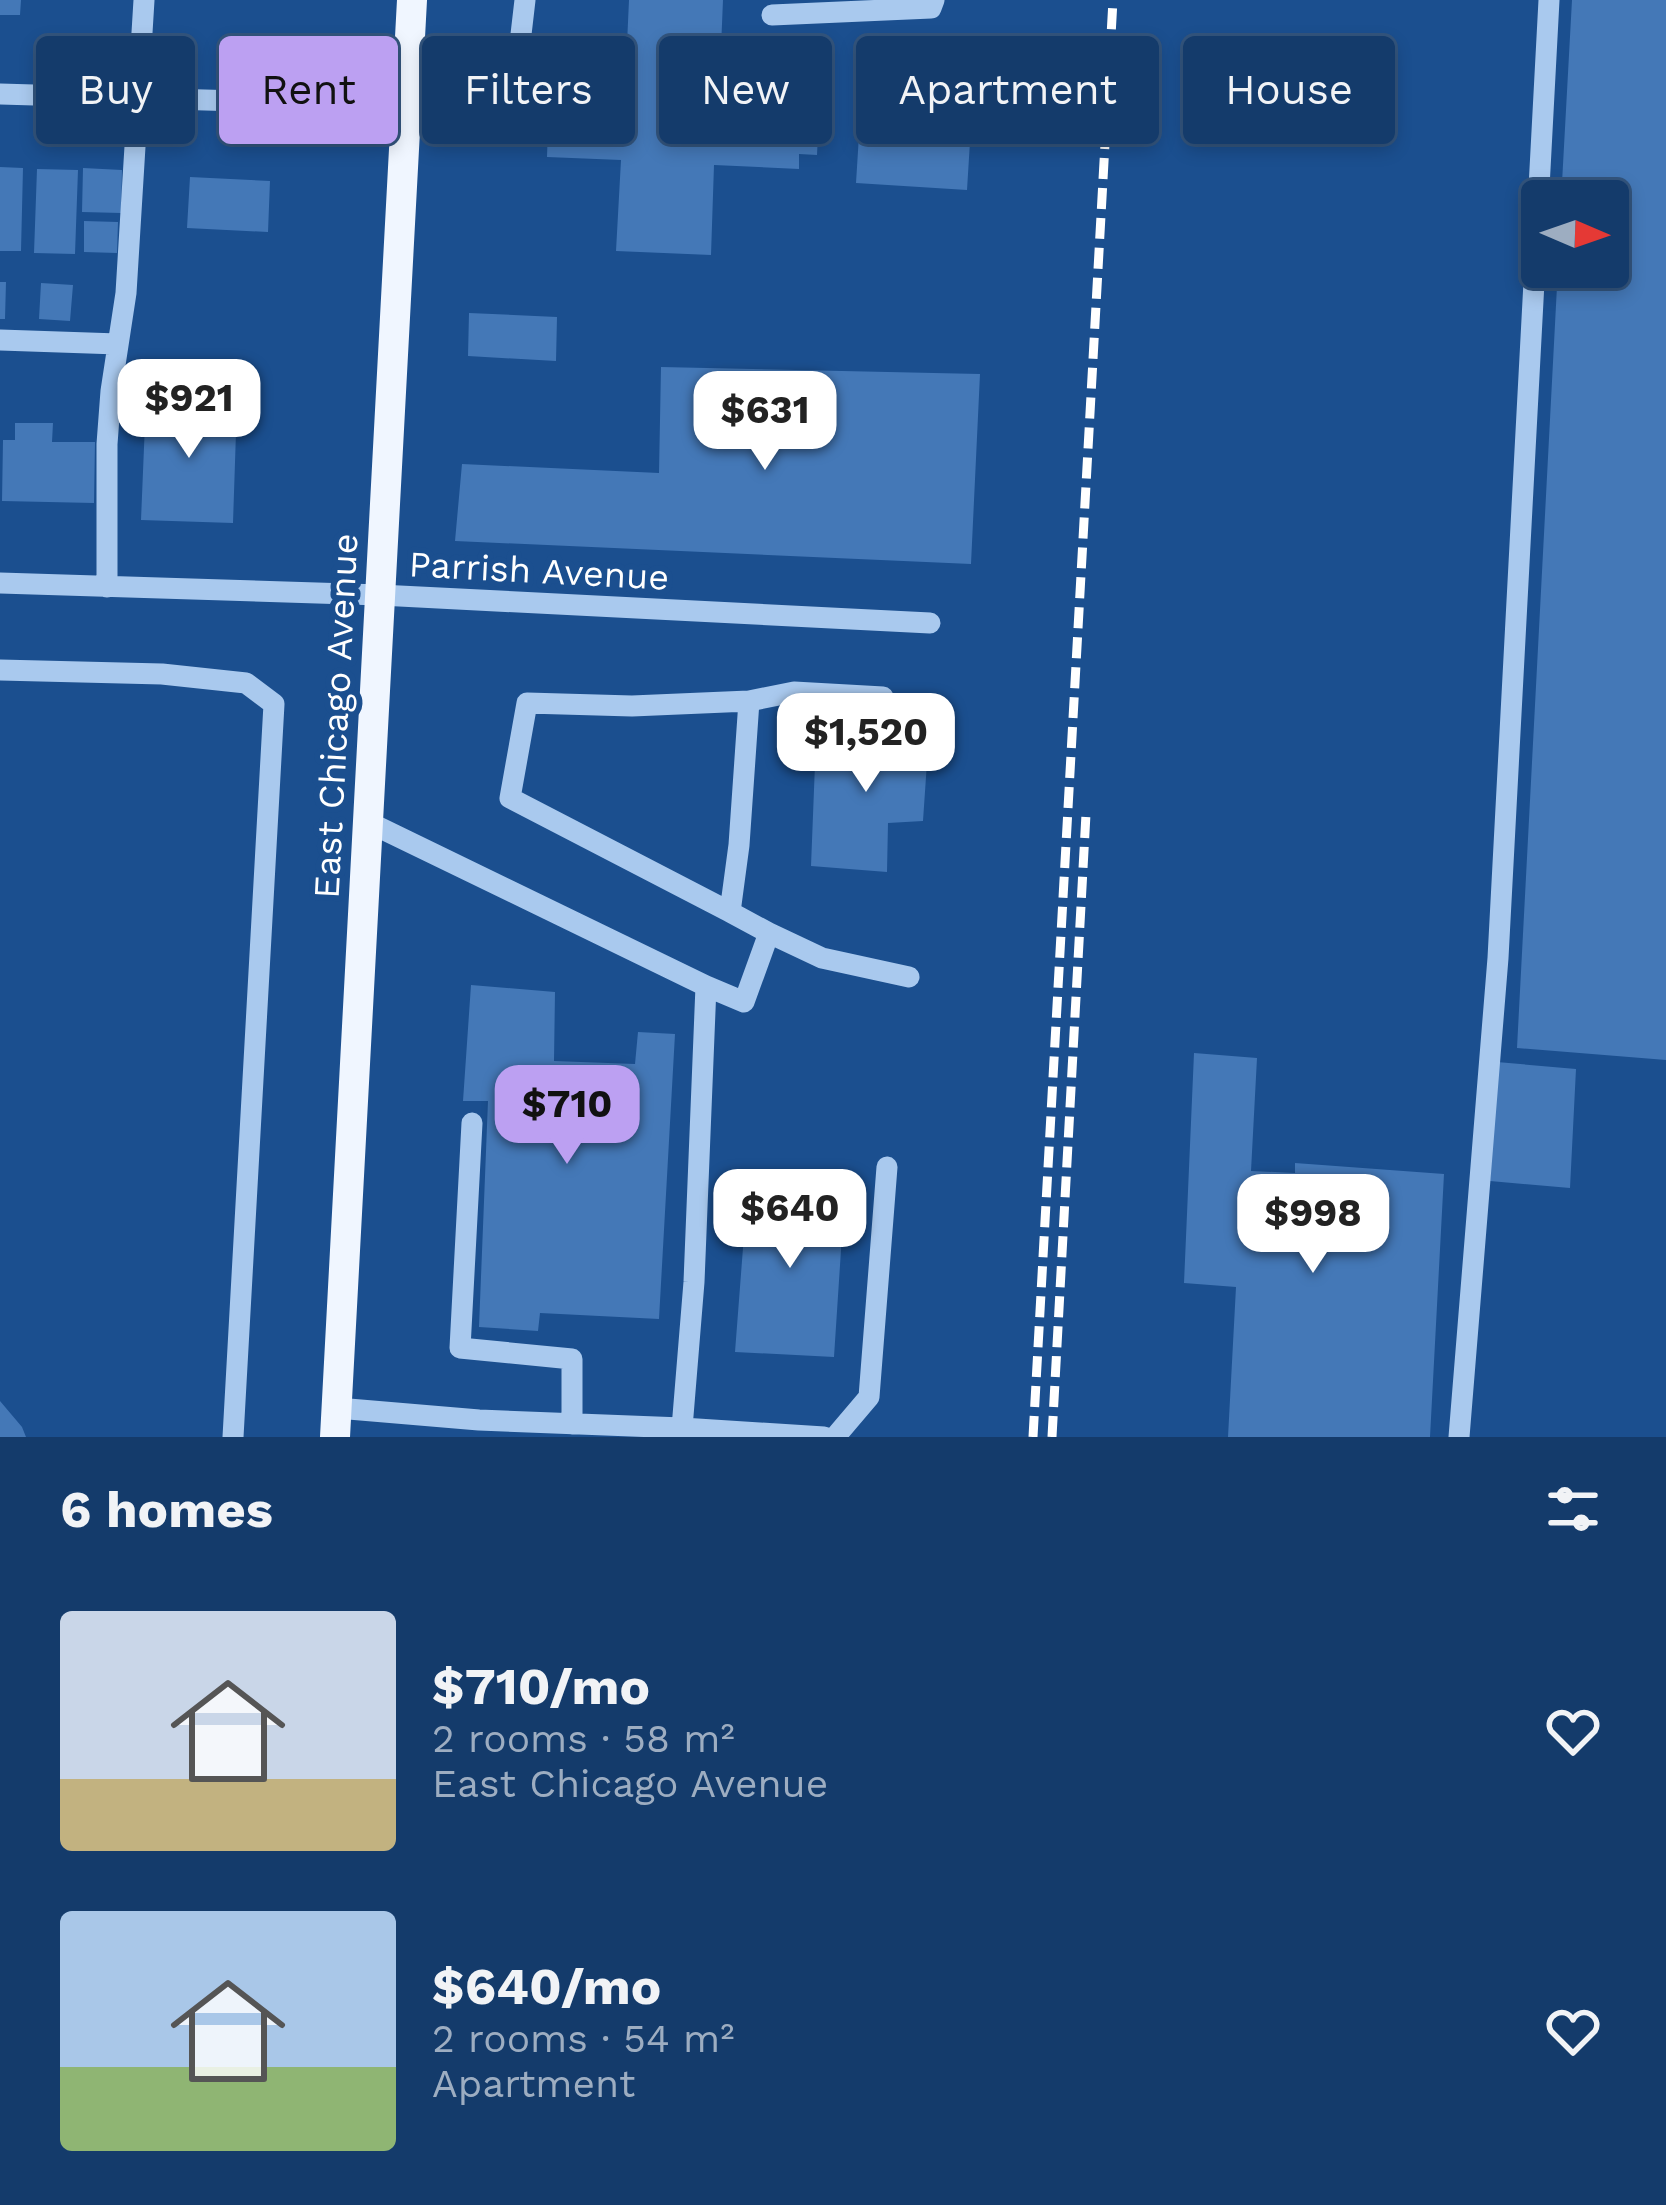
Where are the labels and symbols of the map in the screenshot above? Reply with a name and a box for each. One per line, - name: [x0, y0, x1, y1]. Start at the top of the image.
- north arrow: [1521, 180, 1629, 288]
- pin: $921: [118, 359, 260, 461]
- pin: $631: [694, 371, 836, 473]
- street label: East Chicago Avenue: [305, 532, 367, 900]
- street label: Parrish Avenue: [408, 543, 670, 599]
- pin: $1,520: [768, 693, 964, 795]
- pin: $710: [496, 1065, 638, 1167]
- pin: $640: [719, 1169, 861, 1271]
- pin: $998: [1242, 1174, 1384, 1276]

